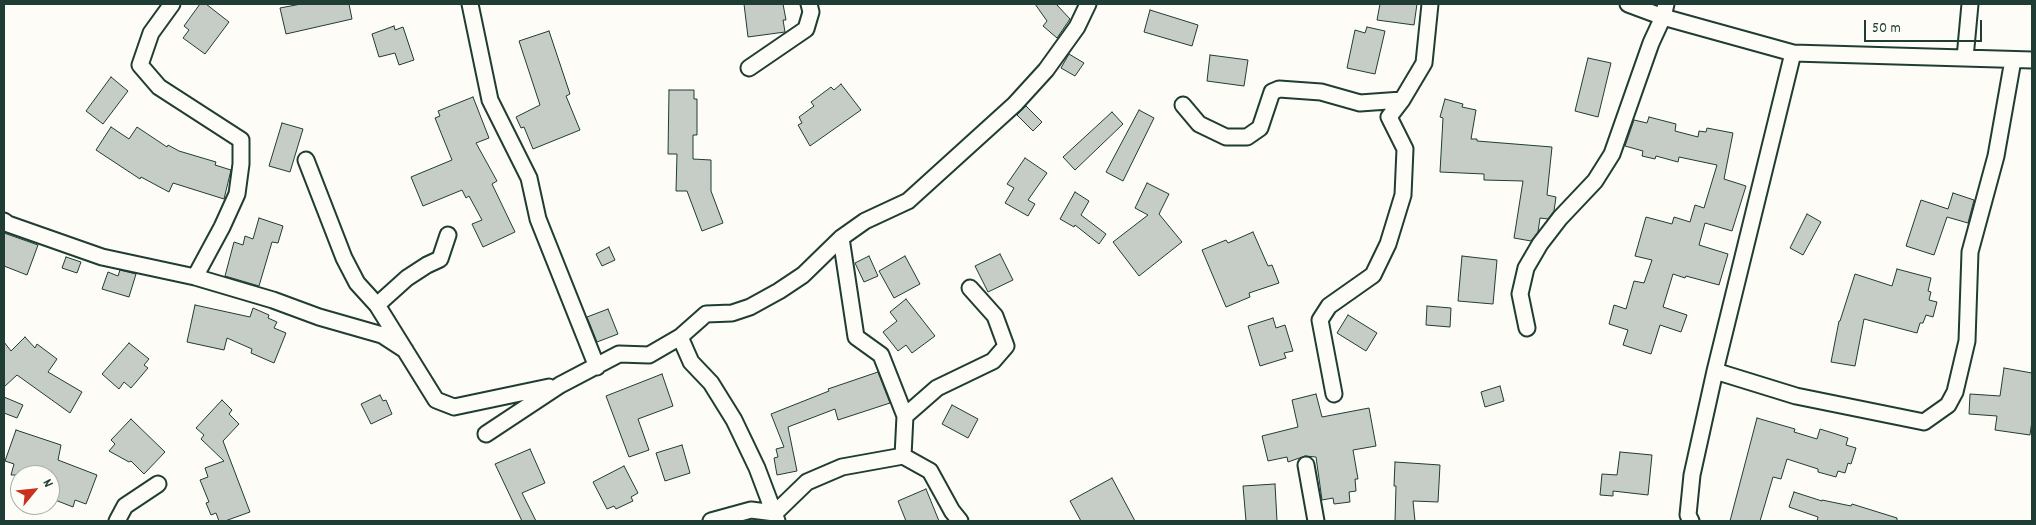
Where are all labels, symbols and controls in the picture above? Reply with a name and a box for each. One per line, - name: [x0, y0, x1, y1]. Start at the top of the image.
- scale bar: [1866, 10, 1984, 42]
- text: 50 m: [1872, 18, 1901, 40]
- north arrow: [10, 465, 60, 515]
- text: N: [37, 476, 58, 491]

